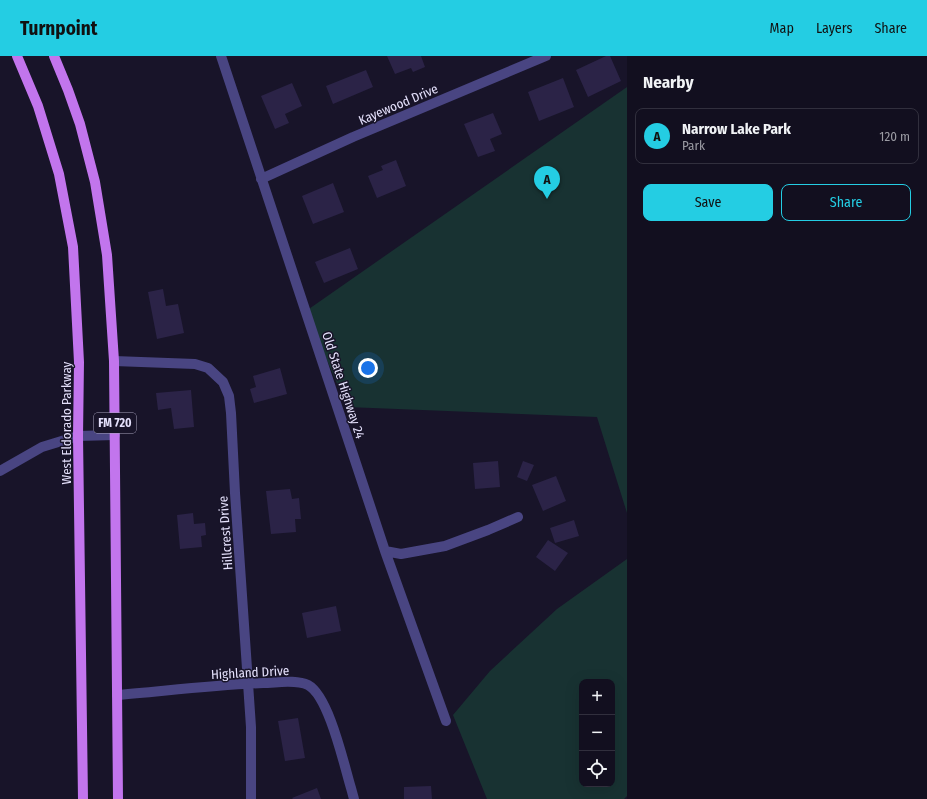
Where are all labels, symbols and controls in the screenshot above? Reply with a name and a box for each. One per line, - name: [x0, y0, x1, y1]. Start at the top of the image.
- text: Turnpoint: [20, 17, 97, 40]
- text: Map: [770, 20, 794, 37]
- text: Layers: [816, 20, 852, 37]
- text: Share: [874, 20, 907, 37]
- text: Nearby: [643, 72, 694, 93]
- street label: Kayewood Drive: [356, 81, 440, 128]
- text: Narrow Lake Park: [682, 120, 791, 138]
- text: A: [653, 129, 661, 144]
- text: 120 m: [879, 129, 910, 144]
- text: Park: [682, 138, 705, 153]
- pin: A: [534, 166, 560, 199]
- button: Save: [643, 184, 773, 221]
- button: Share: [781, 184, 911, 221]
- street label: Old State Highway 24: [319, 330, 368, 440]
- your location: [358, 358, 378, 378]
- street label: West Eldorado Parkway: [59, 361, 74, 484]
- road number: FM 720: [94, 413, 136, 433]
- street label: Hillcrest Drive: [215, 495, 236, 571]
- street label: Highland Drive: [211, 663, 289, 682]
- map controls: [579, 679, 615, 787]
- button: +: [579, 679, 615, 715]
- button: −: [579, 715, 615, 751]
- button: locate: [579, 751, 615, 787]

